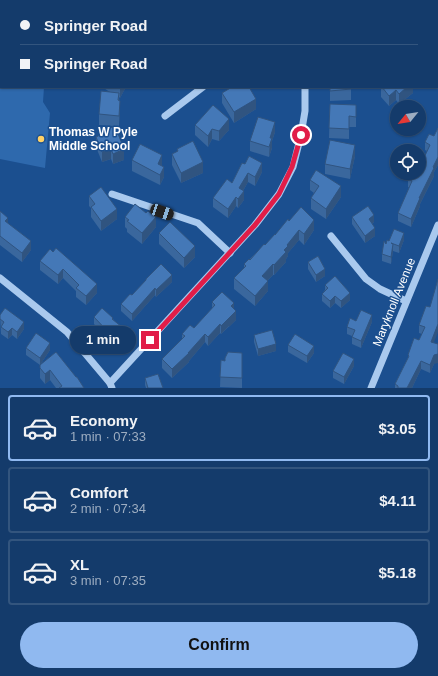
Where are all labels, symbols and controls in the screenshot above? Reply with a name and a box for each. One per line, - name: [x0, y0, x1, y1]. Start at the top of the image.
- text: Springer Road: [44, 17, 147, 34]
- text: Springer Road: [44, 55, 147, 72]
- north arrow: [390, 100, 426, 136]
- map controls: [390, 100, 426, 180]
- place label: Thomas W Pyle Middle School: [49, 125, 138, 153]
- route start: [292, 126, 310, 144]
- marker: Thomas W Pyle Middle School: [36, 134, 46, 144]
- button: locate: [390, 144, 426, 180]
- car: [149, 202, 175, 222]
- street label: Maryknoll Avenue: [370, 255, 418, 348]
- callout: 1 min: [70, 326, 136, 354]
- route end: [141, 331, 159, 349]
- text: 1 min: [86, 332, 120, 347]
- icon: car: [22, 410, 58, 446]
- text: Economy: [70, 412, 138, 429]
- text: $3.05: [378, 420, 416, 437]
- text: 1 min · 07:33: [70, 429, 146, 444]
- icon: car: [22, 482, 58, 518]
- text: Comfort: [70, 484, 128, 501]
- text: $4.11: [379, 492, 416, 509]
- text: 2 min · 07:34: [70, 501, 146, 516]
- icon: car: [22, 554, 58, 590]
- text: XL: [70, 556, 89, 573]
- text: $5.18: [378, 564, 416, 581]
- text: 3 min · 07:35: [70, 573, 146, 588]
- button: Confirm: [20, 622, 418, 668]

